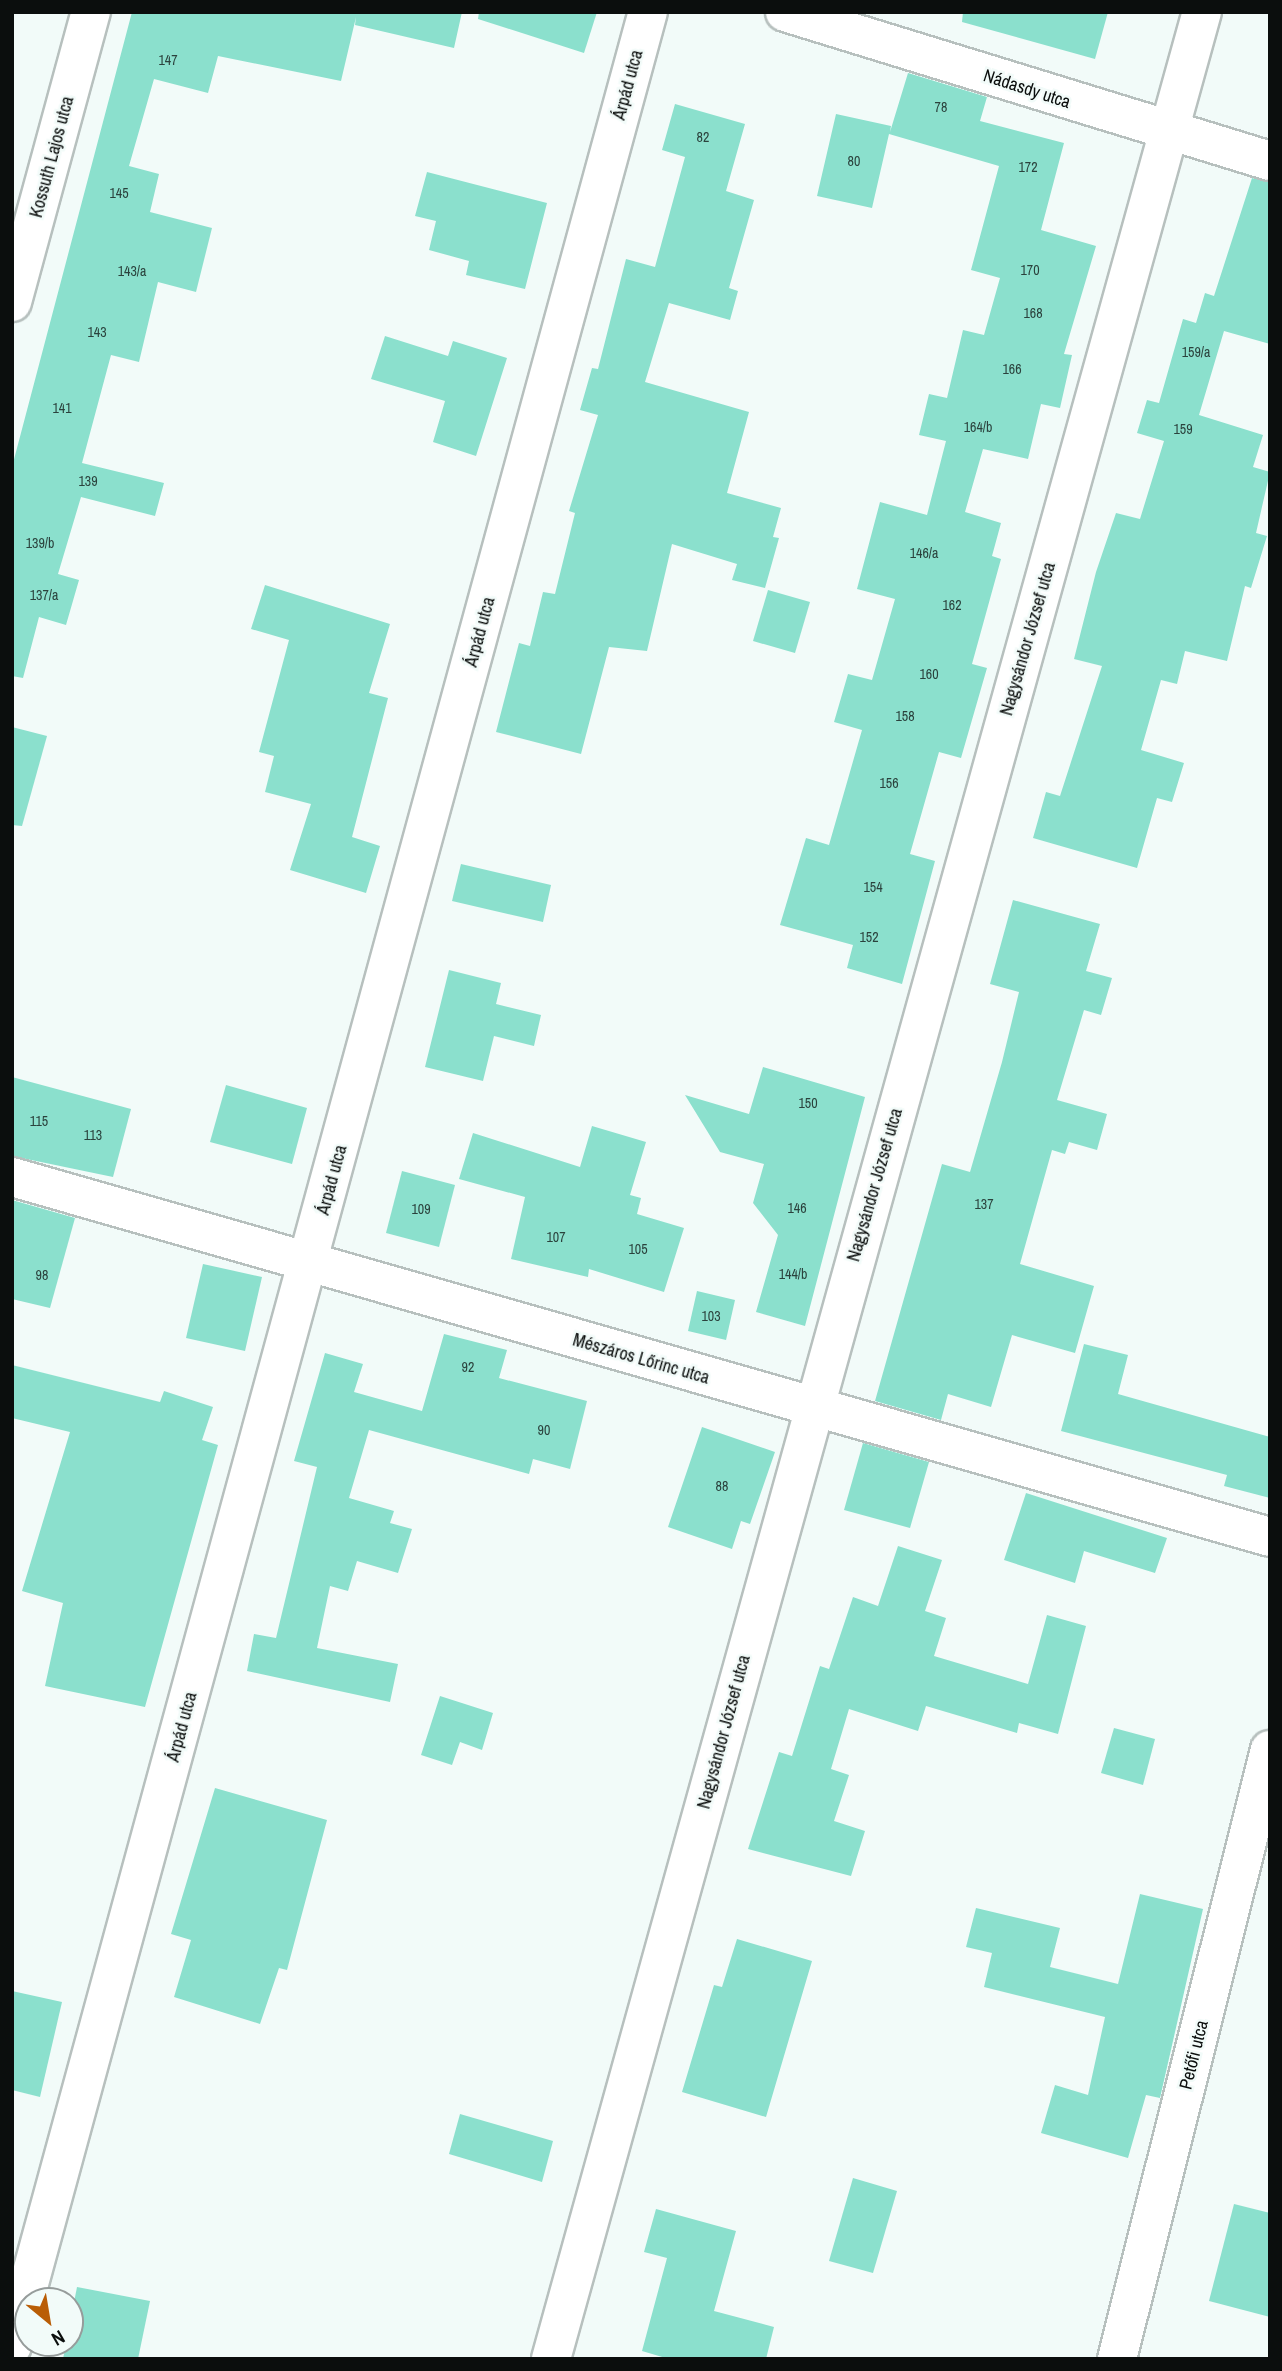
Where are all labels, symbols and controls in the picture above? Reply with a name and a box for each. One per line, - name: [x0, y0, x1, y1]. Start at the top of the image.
- street label: Árpád utca: [608, 48, 648, 122]
- house number: 147: [158, 52, 178, 68]
- street label: Nádasdy utca: [981, 65, 1073, 113]
- street label: Kossuth Lajos utca: [25, 94, 79, 220]
- house number: 78: [935, 99, 947, 115]
- house number: 82: [697, 129, 709, 145]
- house number: 80: [848, 153, 860, 169]
- house number: 172: [1018, 159, 1038, 175]
- house number: 145: [109, 185, 129, 201]
- house number: 170: [1020, 262, 1040, 278]
- house number: 143/a: [118, 263, 146, 279]
- house number: 168: [1023, 305, 1043, 321]
- house number: 143: [87, 324, 107, 340]
- house number: 159/a: [1182, 344, 1210, 360]
- house number: 166: [1002, 361, 1022, 377]
- house number: 141: [52, 400, 72, 416]
- house number: 164/b: [964, 419, 992, 435]
- house number: 159: [1173, 421, 1193, 437]
- house number: 139: [78, 473, 98, 489]
- house number: 139/b: [26, 535, 54, 551]
- house number: 146/a: [910, 545, 938, 561]
- street label: Nagysándor József utca: [996, 560, 1060, 718]
- house number: 137/a: [30, 587, 58, 603]
- street label: Árpád utca: [460, 595, 500, 669]
- house number: 162: [942, 597, 962, 613]
- house number: 160: [919, 666, 939, 682]
- house number: 158: [895, 708, 915, 724]
- house number: 156: [879, 775, 899, 791]
- house number: 154: [863, 879, 883, 895]
- house number: 152: [859, 929, 879, 945]
- house number: 150: [798, 1095, 818, 1111]
- street label: Nagysándor József utca: [843, 1106, 907, 1264]
- house number: 115: [30, 1113, 48, 1129]
- house number: 113: [84, 1127, 102, 1143]
- street label: Árpád utca: [312, 1143, 352, 1217]
- house number: 137: [974, 1196, 994, 1212]
- house number: 146: [787, 1200, 807, 1216]
- house number: 109: [411, 1201, 431, 1217]
- house number: 107: [546, 1229, 566, 1245]
- house number: 105: [628, 1241, 648, 1257]
- house number: 144/b: [779, 1266, 807, 1282]
- house number: 98: [36, 1267, 48, 1283]
- house number: 103: [701, 1308, 721, 1324]
- street label: Mészáros Lőrinc utca: [570, 1329, 712, 1389]
- house number: 92: [462, 1359, 474, 1375]
- house number: 90: [538, 1422, 550, 1438]
- house number: 88: [716, 1478, 728, 1494]
- street label: Nagysándor József utca: [693, 1653, 755, 1811]
- street label: Árpád utca: [162, 1690, 202, 1764]
- street label: Petőfi utca: [1175, 2018, 1213, 2092]
- north arrow: [14, 2287, 84, 2357]
- text: N: [47, 2324, 70, 2353]

